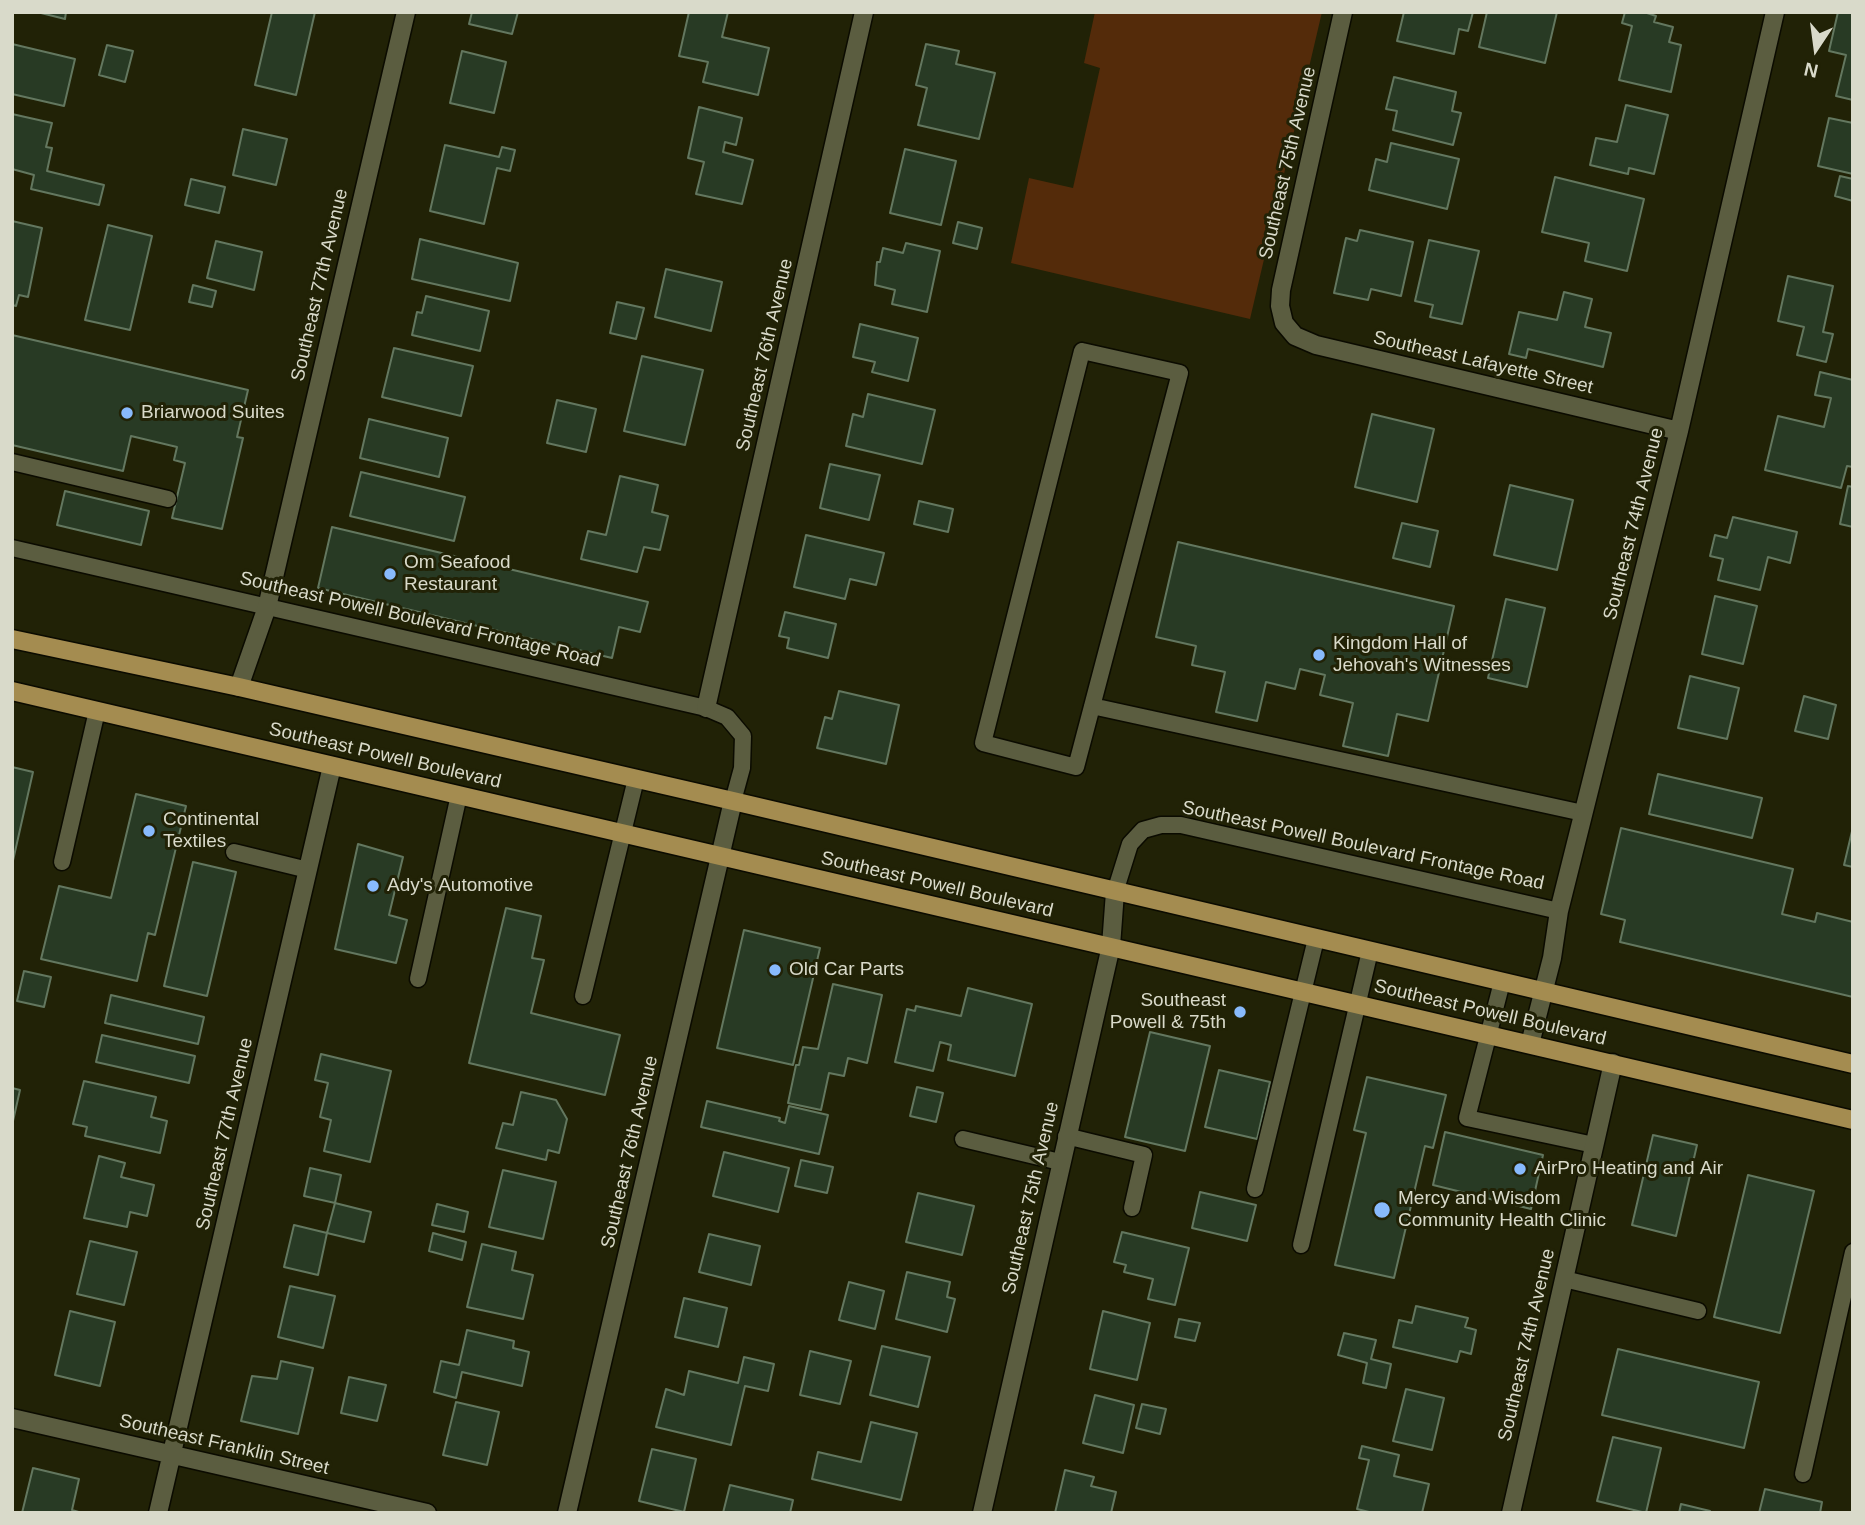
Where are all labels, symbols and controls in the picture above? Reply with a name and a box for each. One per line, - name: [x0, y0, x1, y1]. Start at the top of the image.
- north arrow: [1781, 14, 1851, 84]
- text: N: [1802, 58, 1820, 82]
- street label: Southeast 75th Avenue: [1255, 64, 1321, 262]
- street label: Southeast 77th Avenue: [287, 186, 353, 384]
- street label: Southeast 76th Avenue: [732, 256, 798, 454]
- street label: Southeast Lafayette Street: [1371, 327, 1595, 399]
- place label: Briarwood Suites: [141, 402, 285, 424]
- marker: Briarwood Suites: [119, 405, 135, 421]
- street label: Southeast 74th Avenue: [1599, 426, 1669, 622]
- place label: Om Seafood Restaurant: [404, 552, 511, 596]
- marker: Om Seafood Restaurant: [382, 566, 398, 582]
- street label: Southeast Powell Boulevard Frontage Road: [237, 567, 603, 673]
- place label: Kingdom Hall of Jehovah's Witnesses: [1333, 633, 1511, 677]
- marker: Kingdom Hall of Jehovah's Witnesses: [1311, 647, 1327, 663]
- street label: Southeast Powell Boulevard: [267, 718, 503, 794]
- street label: Southeast Powell Boulevard Frontage Road: [1180, 796, 1546, 896]
- place label: Continental Textiles: [163, 809, 259, 853]
- marker: Continental Textiles: [141, 823, 157, 839]
- street label: Southeast Powell Boulevard: [819, 847, 1055, 923]
- place label: Ady's Automotive: [387, 875, 533, 897]
- marker: Ady's Automotive: [365, 878, 381, 894]
- place label: Old Car Parts: [789, 959, 904, 981]
- marker: Old Car Parts: [767, 962, 783, 978]
- street label: Southeast Powell Boulevard: [1372, 975, 1608, 1051]
- place label: Southeast Powell & 75th: [1110, 990, 1226, 1034]
- marker: Southeast Powell & 75th: [1232, 1004, 1248, 1020]
- street label: Southeast 77th Avenue: [192, 1035, 258, 1233]
- street label: Southeast 76th Avenue: [597, 1053, 663, 1251]
- street label: Southeast 75th Avenue: [998, 1099, 1064, 1297]
- place label: AirPro Heating and Air: [1534, 1158, 1723, 1180]
- marker: AirPro Heating and Air: [1512, 1161, 1528, 1177]
- place label: Mercy and Wisdom Community Health Clinic: [1398, 1188, 1606, 1232]
- marker: Mercy and Wisdom Community Health Clinic: [1372, 1200, 1392, 1220]
- street label: Southeast 74th Avenue: [1494, 1246, 1560, 1444]
- street label: Southeast Franklin Street: [117, 1410, 331, 1480]

